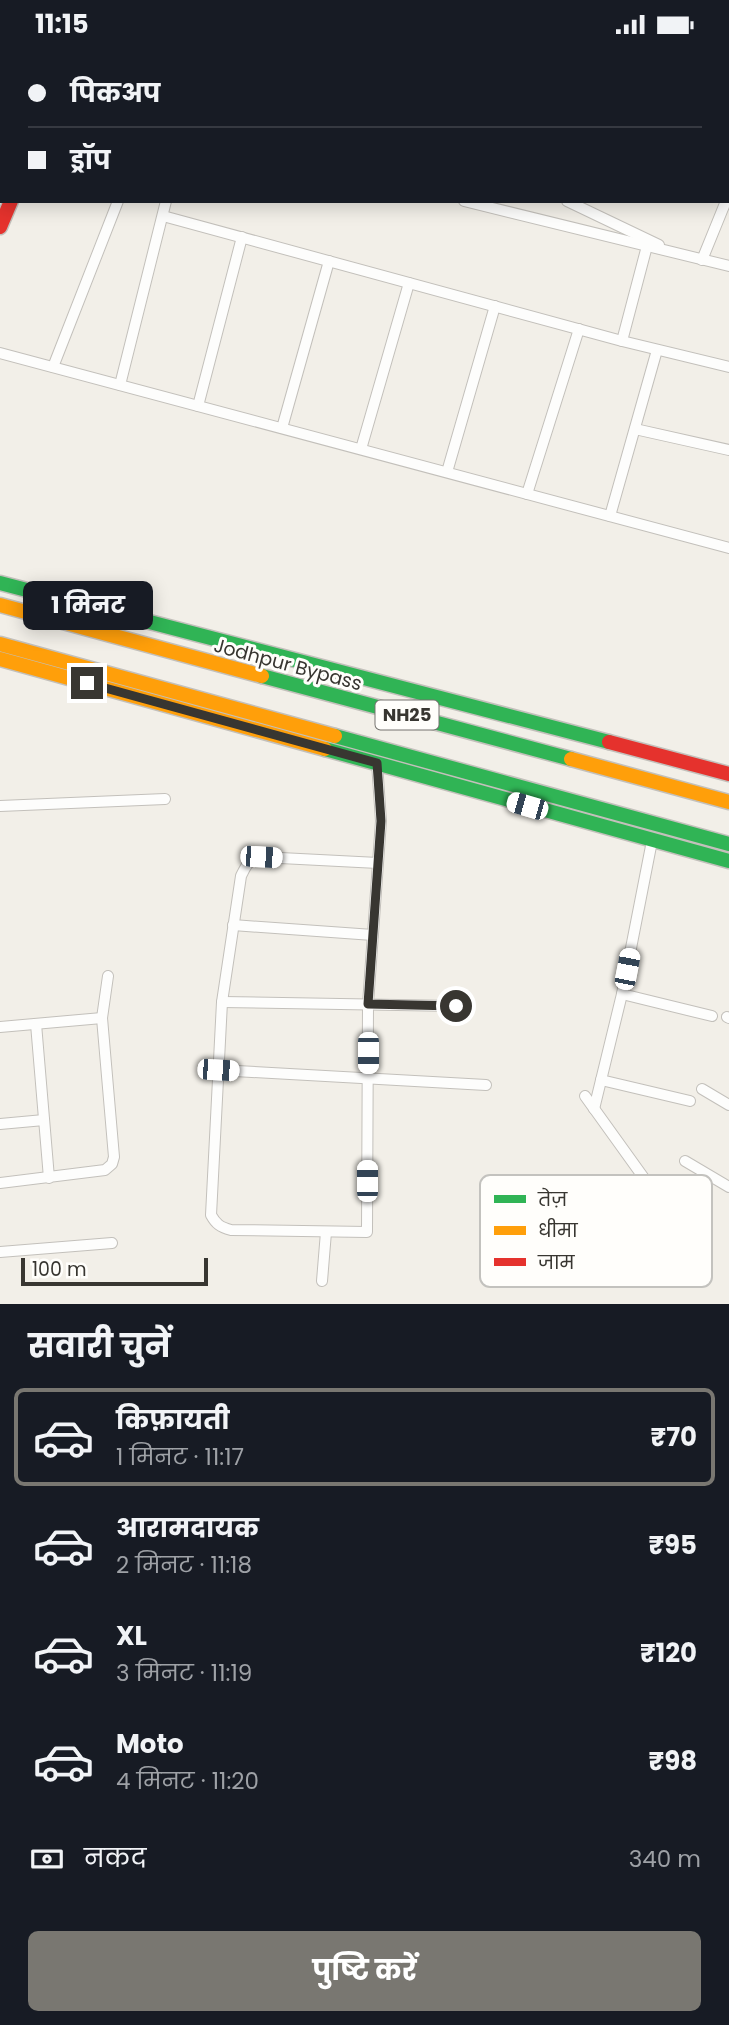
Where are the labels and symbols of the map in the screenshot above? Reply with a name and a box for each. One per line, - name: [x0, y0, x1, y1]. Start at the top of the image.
- callout: 1 मिनट: [22, 581, 152, 631]
- street label: Jodhpur Bypass: [211, 632, 365, 697]
- route end: [71, 667, 103, 699]
- road number: NH25: [376, 701, 438, 729]
- car: [504, 790, 551, 822]
- car: [240, 845, 283, 869]
- car: [613, 946, 642, 992]
- route start: [440, 990, 472, 1022]
- car: [358, 1032, 379, 1074]
- car: [197, 1058, 240, 1082]
- car: [357, 1160, 378, 1202]
- legend: [480, 1175, 712, 1287]
- text: तेज़: [537, 1186, 568, 1213]
- text: धीमा: [538, 1217, 579, 1244]
- text: जाम: [537, 1249, 576, 1276]
- scale bar: [21, 1255, 208, 1287]

